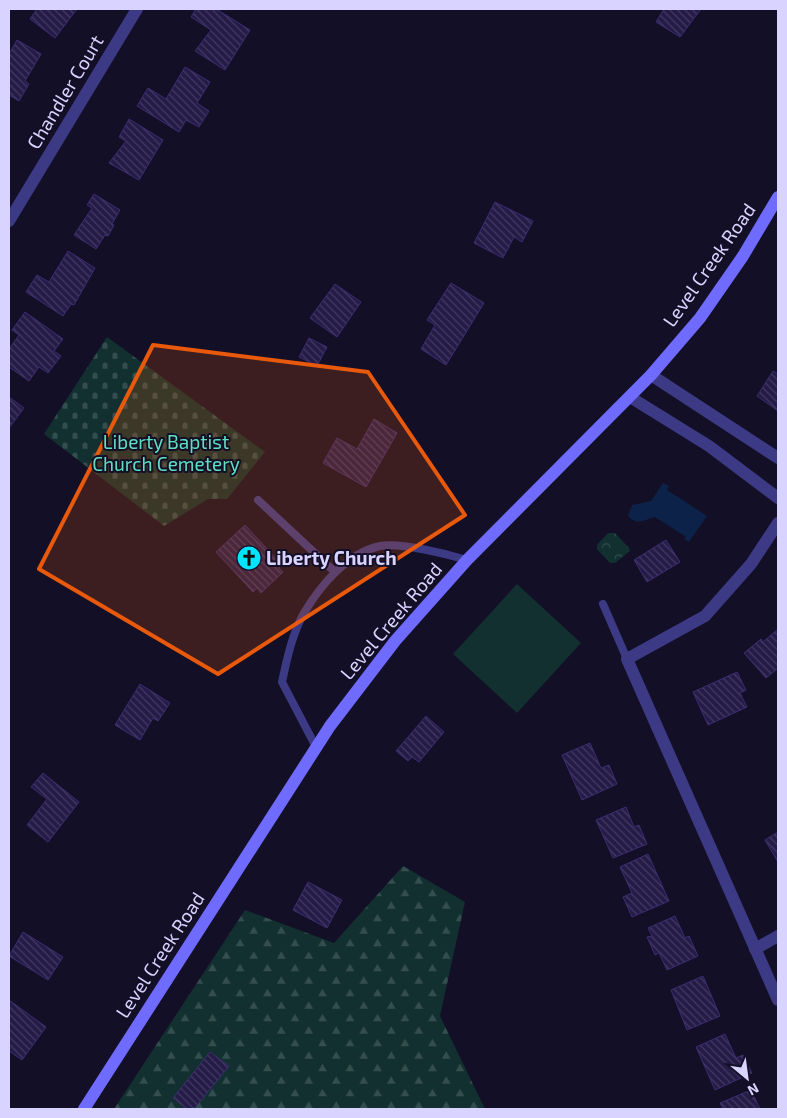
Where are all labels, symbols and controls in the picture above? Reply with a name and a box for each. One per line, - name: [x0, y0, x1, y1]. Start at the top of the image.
- street label: Chandler Court: [22, 31, 108, 153]
- street label: Level Creek Road: [657, 199, 760, 331]
- park label: Liberty Baptist Church Cemetery: [92, 430, 240, 475]
- church icon: Liberty Church: [236, 545, 262, 571]
- place label: Liberty Church: [266, 546, 397, 570]
- street label: Level Creek Road: [335, 558, 446, 684]
- street label: Level Creek Road: [110, 887, 209, 1022]
- north arrow: [722, 1053, 772, 1103]
- text: N: [745, 1080, 762, 1100]

